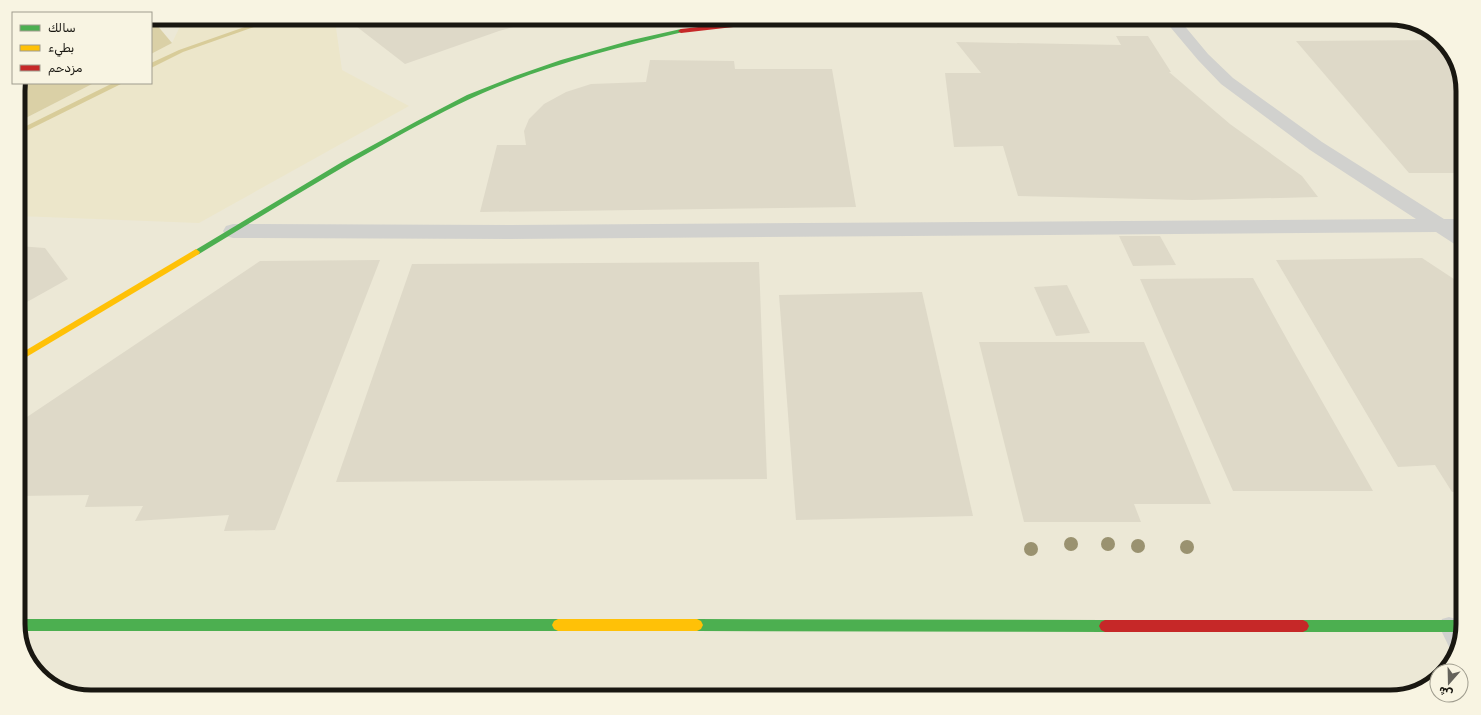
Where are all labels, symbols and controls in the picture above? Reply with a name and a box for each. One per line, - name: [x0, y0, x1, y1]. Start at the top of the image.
- legend: [12, 12, 152, 84]
- text: سالك: [48, 21, 76, 35]
- text: بطيء: [48, 41, 74, 57]
- text: مزدحم: [48, 61, 83, 76]
- north arrow: [1429, 663, 1469, 703]
- text: ش: [1437, 683, 1455, 700]

